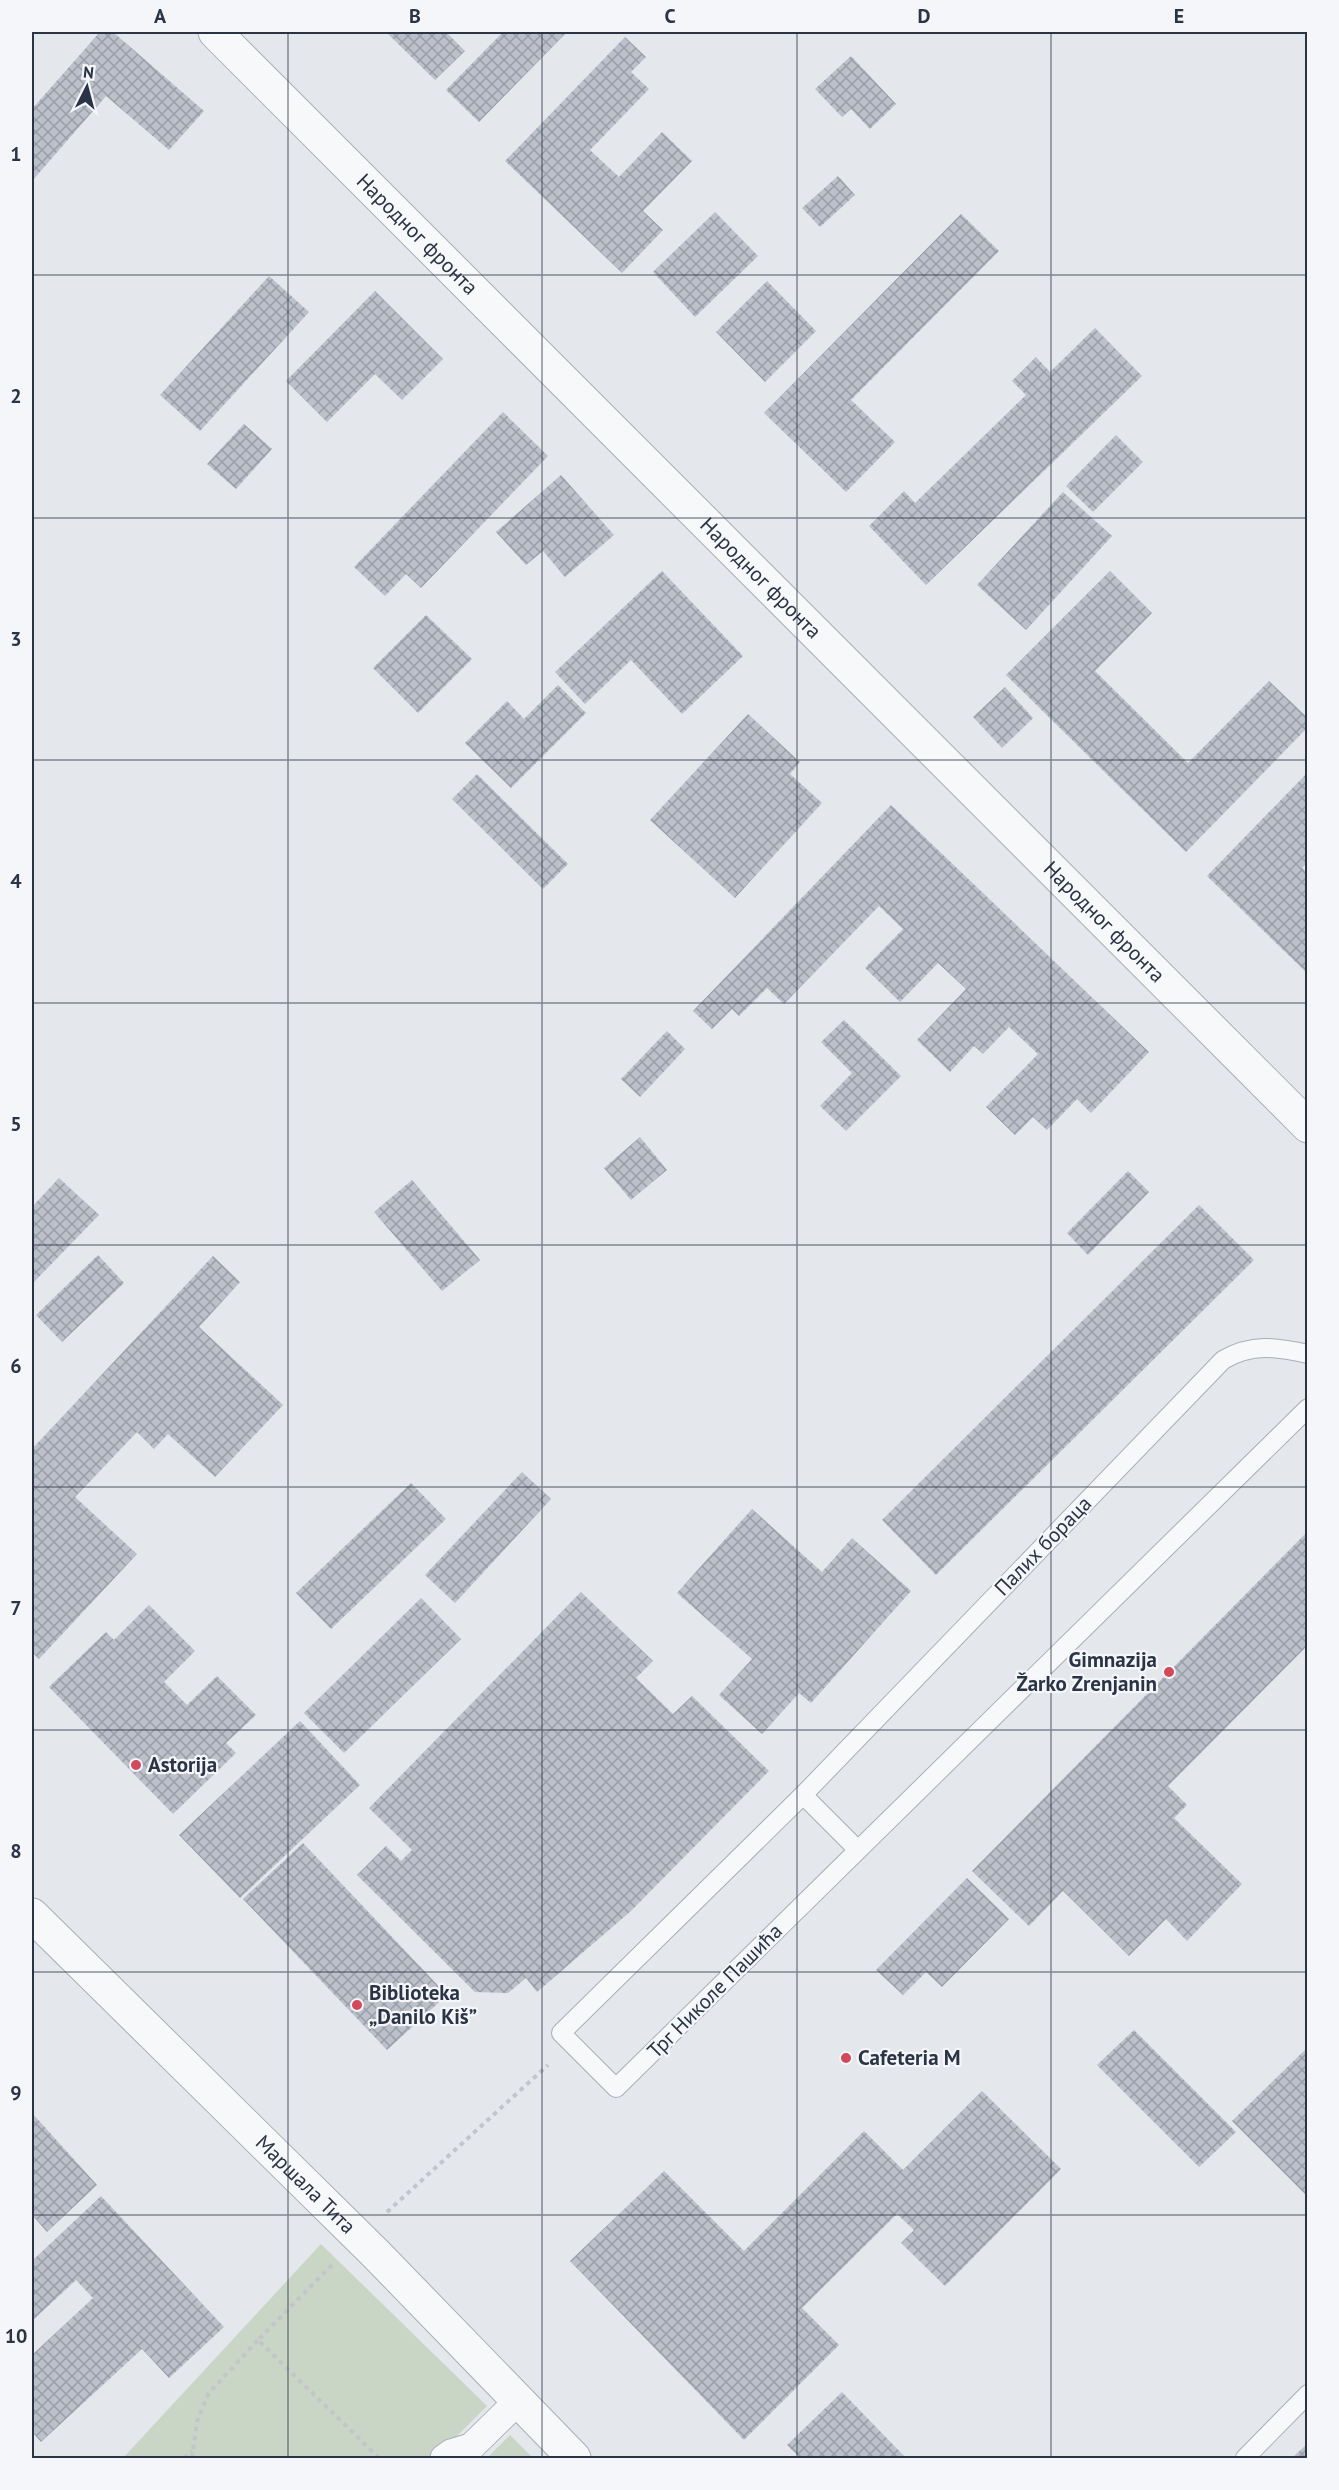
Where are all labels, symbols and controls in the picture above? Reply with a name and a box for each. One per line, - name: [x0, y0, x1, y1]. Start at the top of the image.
- text: A: [154, 3, 167, 29]
- text: B: [409, 3, 421, 29]
- text: C: [664, 3, 676, 29]
- text: D: [918, 3, 931, 29]
- text: E: [1174, 3, 1184, 29]
- north arrow: [57, 57, 117, 117]
- text: N: [82, 62, 95, 83]
- text: 1: [10, 141, 22, 167]
- street label: Народног фронта: [351, 168, 484, 300]
- text: 2: [10, 383, 22, 409]
- street label: Народног фронта: [695, 511, 827, 644]
- text: 3: [10, 626, 22, 652]
- street label: Народног фронта: [1038, 855, 1171, 988]
- text: 4: [10, 868, 22, 894]
- text: 5: [10, 1111, 22, 1137]
- text: 6: [10, 1353, 22, 1379]
- street label: Палих бораца: [988, 1490, 1097, 1601]
- text: 7: [10, 1595, 22, 1621]
- place label: Gimnazija Žarko Zrenjanin: [1017, 1646, 1157, 1697]
- marker: Gimnazija Žarko Zrenjanin: [1162, 1665, 1176, 1679]
- place label: Astorija: [148, 1751, 217, 1778]
- marker: Astorija: [129, 1758, 143, 1772]
- text: 8: [10, 1838, 22, 1864]
- street label: Трг Николе Пашића: [642, 1918, 788, 2064]
- place label: Biblioteka „Danilo Kiš”: [369, 1979, 477, 2030]
- marker: Biblioteka „Danilo Kiš”: [350, 1998, 364, 2012]
- place label: Cafeteria M: [858, 2044, 961, 2071]
- marker: Cafeteria M: [839, 2051, 853, 2065]
- text: 9: [10, 2080, 22, 2106]
- street label: Маршала Тита: [250, 2129, 362, 2239]
- text: 10: [5, 2323, 27, 2349]

